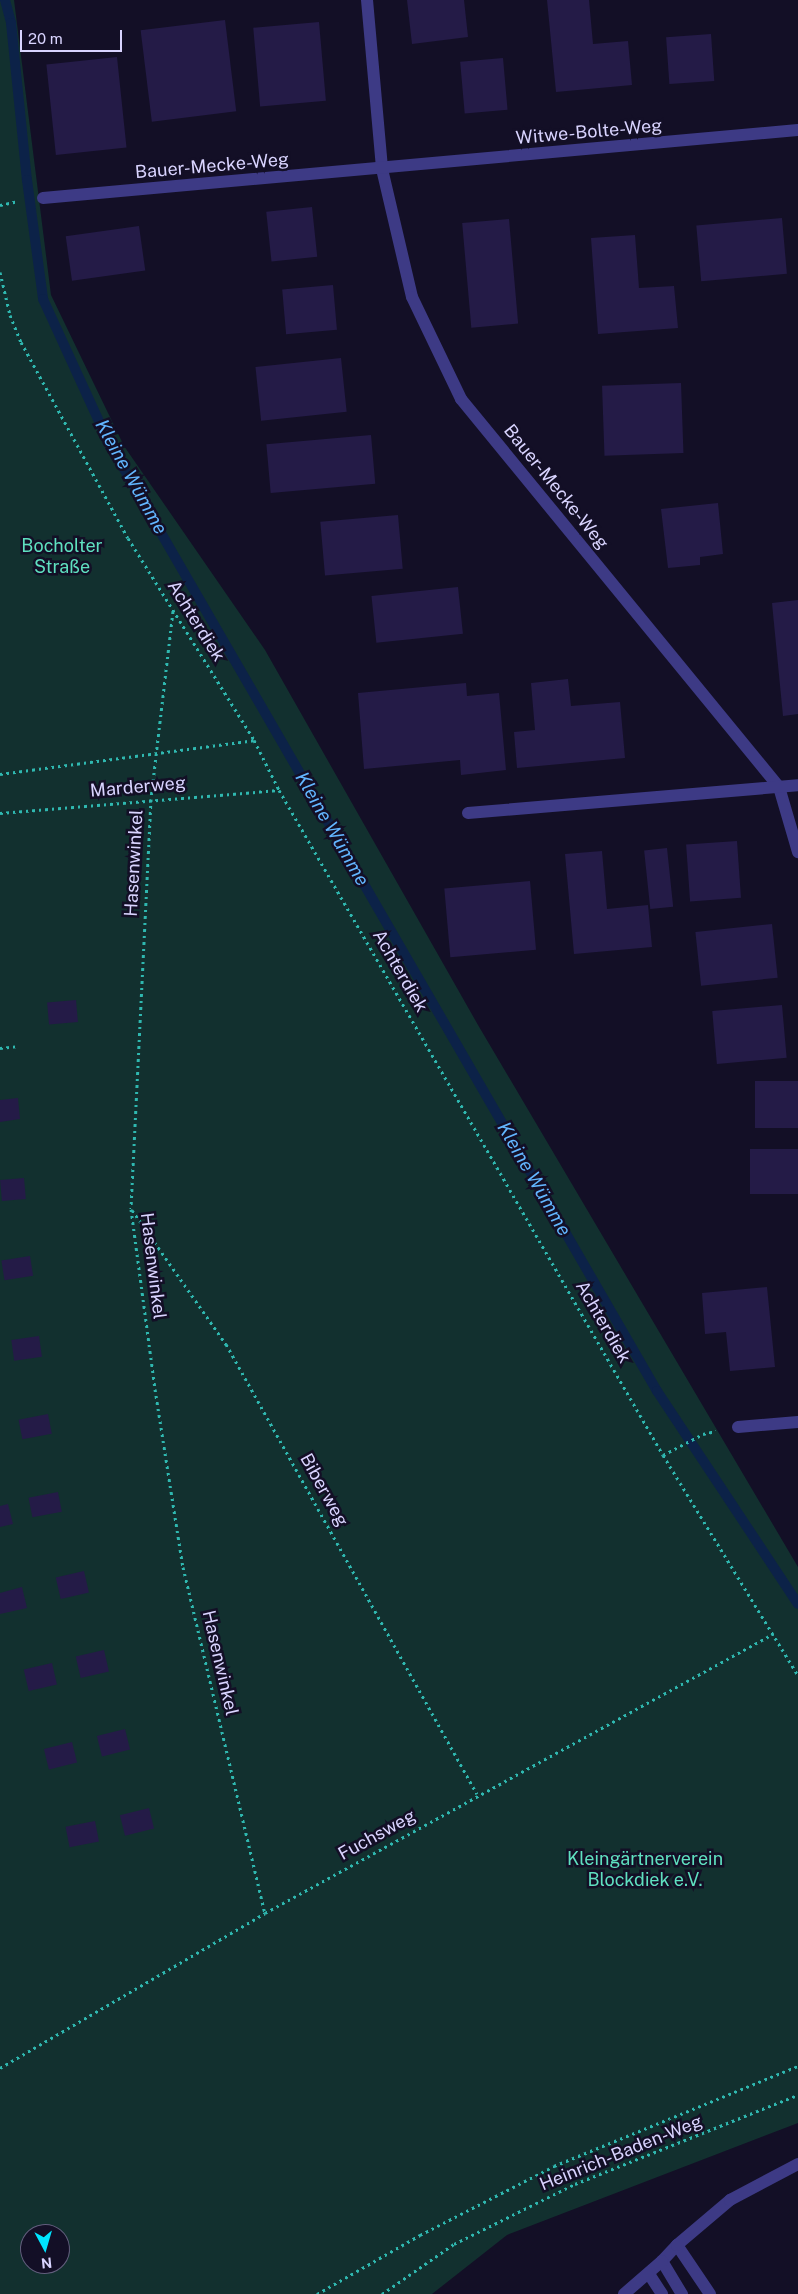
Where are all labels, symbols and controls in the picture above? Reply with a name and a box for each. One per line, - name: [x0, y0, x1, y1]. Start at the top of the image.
- scale bar: [22, 20, 125, 52]
- text: 20 m: [28, 30, 63, 47]
- street label: Witwe-Bolte-Weg: [515, 115, 663, 149]
- street label: Bauer-Mecke-Weg: [134, 149, 290, 183]
- water label: Kleine Wümme: [90, 415, 172, 539]
- street label: Bauer-Mecke-Weg: [499, 420, 613, 554]
- park label: Bocholter Straße: [21, 536, 103, 578]
- street label: Achterdiek: [163, 576, 229, 666]
- water label: Kleine Wümme: [290, 768, 374, 890]
- street label: Marderweg: [89, 772, 187, 802]
- street label: Hasenwinkel: [120, 809, 148, 917]
- street label: Achterdiek: [368, 926, 432, 1016]
- water label: Kleine Wümme: [492, 1118, 576, 1240]
- street label: Hasenwinkel: [136, 1211, 170, 1321]
- street label: Achterdiek: [571, 1277, 635, 1367]
- street label: Biberweg: [295, 1450, 353, 1530]
- street label: Hasenwinkel: [197, 1608, 243, 1718]
- street label: Fuchsweg: [335, 1805, 419, 1865]
- park label: Kleingärtnerverein Blockdiek e.V.: [567, 1849, 723, 1892]
- street label: Heinrich-Baden-Weg: [536, 2110, 706, 2196]
- north arrow: [20, 2224, 70, 2274]
- text: N: [40, 2254, 53, 2271]

